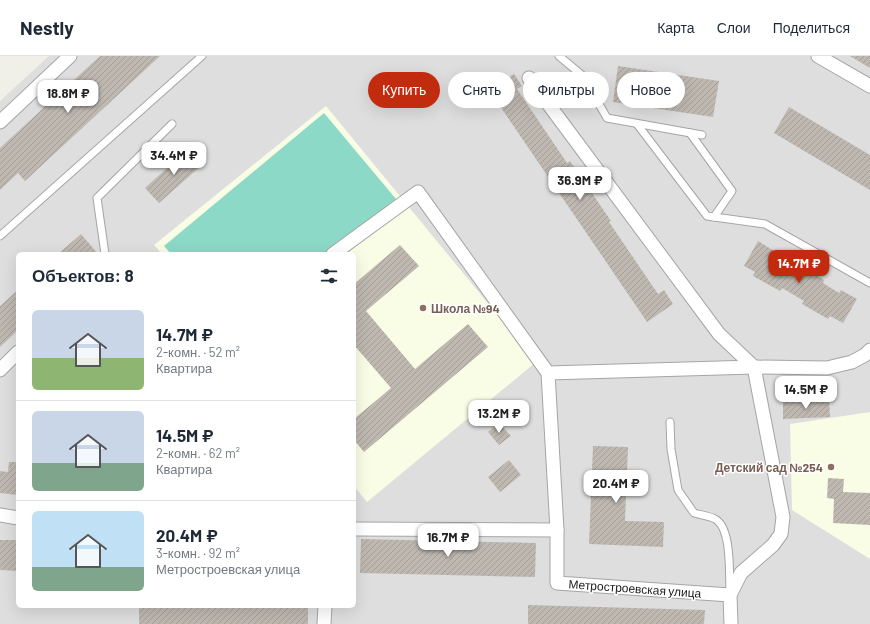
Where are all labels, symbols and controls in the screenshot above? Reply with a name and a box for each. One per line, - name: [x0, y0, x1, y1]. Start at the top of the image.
- text: Nestly: [20, 16, 74, 39]
- text: Карта: [657, 19, 695, 36]
- text: Слои: [717, 19, 751, 36]
- text: Поделиться: [773, 19, 850, 36]
- chip: Купить: [368, 72, 440, 108]
- chip: Снять: [448, 72, 515, 108]
- chip: Фильтры: [523, 72, 609, 108]
- chip: Новое: [617, 72, 685, 108]
- pin: 18.8M ₽: [31, 80, 105, 114]
- text: 18.8M ₽: [46, 85, 90, 101]
- pin: 34.4M ₽: [137, 142, 211, 176]
- text: 34.4M ₽: [150, 147, 198, 163]
- pin: 36.9M ₽: [543, 167, 617, 201]
- text: 36.9M ₽: [557, 172, 603, 188]
- pin: 14.7M ₽: [762, 250, 836, 284]
- text: 14.7M ₽: [777, 255, 821, 271]
- text: Объектов: 8: [32, 265, 134, 285]
- icon: filters: [318, 265, 340, 287]
- place label: Школа №94: [431, 301, 500, 315]
- marker: Школа №94: [418, 303, 428, 313]
- text: 14.7M ₽: [156, 324, 213, 344]
- icon: home: [64, 326, 112, 374]
- text: 2-комн. · 52 m²: [156, 344, 240, 360]
- text: Квартира: [156, 360, 212, 376]
- pin: 14.5M ₽: [769, 376, 843, 410]
- text: 14.5M ₽: [784, 381, 828, 397]
- pin: 13.2M ₽: [462, 400, 536, 434]
- text: 13.2M ₽: [477, 405, 521, 421]
- text: 14.5M ₽: [156, 425, 214, 445]
- icon: home: [64, 427, 112, 475]
- text: 2-комн. · 62 m²: [156, 445, 240, 461]
- place label: Детский сад №254: [715, 460, 823, 475]
- text: Квартира: [156, 461, 212, 477]
- marker: Детский сад №254: [826, 462, 836, 472]
- pin: 20.4M ₽: [579, 470, 653, 504]
- text: 20.4M ₽: [592, 475, 640, 491]
- pin: 16.7M ₽: [411, 524, 485, 558]
- text: 20.4M ₽: [156, 525, 218, 545]
- icon: home: [64, 527, 112, 575]
- text: 16.7M ₽: [427, 529, 469, 545]
- text: 3-комн. · 92 m²: [156, 545, 240, 561]
- text: Метростроевская улица: [156, 561, 300, 577]
- street label: Метростроевская улица: [568, 576, 702, 601]

